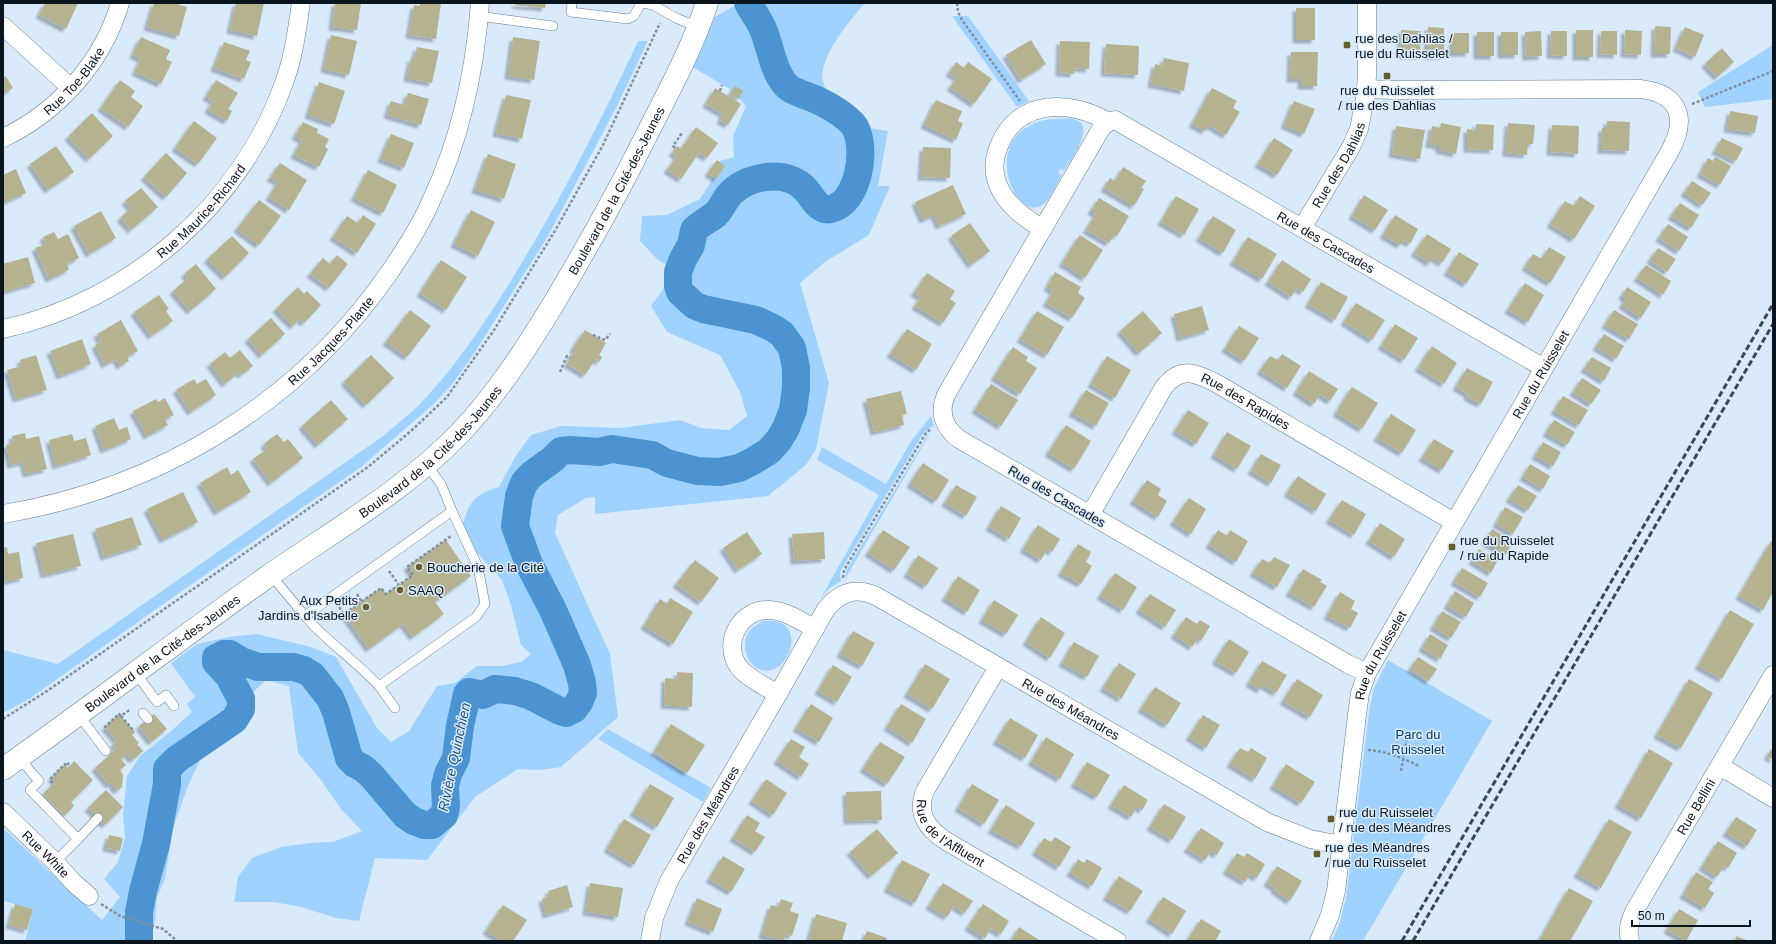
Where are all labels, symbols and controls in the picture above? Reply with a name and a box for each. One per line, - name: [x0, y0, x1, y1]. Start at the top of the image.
- place label: rue des Dahlias / rue du Ruisselet: [1355, 31, 1453, 61]
- marker: rue des Dahlias / rue du Ruisselet: [1342, 40, 1352, 50]
- street label: Rue Toe-Blake: [41, 45, 108, 118]
- marker: rue du Ruisselet / rue des Dahlias: [1382, 71, 1392, 81]
- place label: rue du Ruisselet / rue des Dahlias: [1338, 83, 1436, 113]
- street label: Boulevard de la Cité-des-Jeunes: [565, 104, 668, 278]
- street label: Rue des Dahlias: [1309, 121, 1368, 211]
- street label: Rue Maurice-Richard: [154, 162, 249, 261]
- street label: Rue des Cascades: [1274, 208, 1377, 277]
- street label: Rue Jacques-Plante: [285, 294, 377, 388]
- street label: Rue du Ruisselet: [1509, 328, 1572, 421]
- street label: Rue des Rapides: [1199, 370, 1293, 433]
- street label: Boulevard de la Cité-des-Jeunes: [356, 383, 505, 521]
- street label: Rue des Cascades: [1005, 462, 1108, 531]
- place label: rue du Ruisselet / rue du Rapide: [1460, 533, 1554, 563]
- marker: rue du Ruisselet / rue du Rapide: [1447, 542, 1457, 552]
- place label: Boucherie de la Cité: [427, 560, 544, 575]
- marker: Boucherie de la Cité: [414, 562, 424, 572]
- place label: SAAQ: [408, 583, 444, 598]
- marker: SAAQ: [395, 585, 405, 595]
- street label: Boulevard de la Cité-des-Jeunes: [82, 591, 244, 715]
- place label: Aux Petits Jardins d'Isabelle: [258, 593, 358, 623]
- marker: Aux Petits Jardins d'Isabelle: [361, 602, 371, 612]
- street label: Rue du Ruisselet: [1352, 608, 1410, 701]
- street label: Rue des Méandres: [1019, 675, 1123, 743]
- water label: Rivière Quinchien: [435, 701, 473, 813]
- park label: Parc du Ruisselet: [1391, 727, 1445, 757]
- street label: Rue des Méandres: [674, 763, 742, 866]
- street label: Rue Bellini: [1674, 776, 1718, 838]
- street label: Rue de l'Affluent: [914, 799, 988, 870]
- place label: rue du Ruisselet / rue des Méandres: [1339, 805, 1452, 835]
- marker: rue du Ruisselet / rue des Méandres: [1326, 814, 1336, 824]
- street label: Rue White: [19, 827, 72, 881]
- place label: rue des Méandres / rue du Ruisselet: [1325, 840, 1430, 870]
- marker: rue des Méandres / rue du Ruisselet: [1312, 849, 1322, 859]
- scale bar: [1632, 902, 1750, 928]
- text: 50 m: [1638, 909, 1665, 923]

